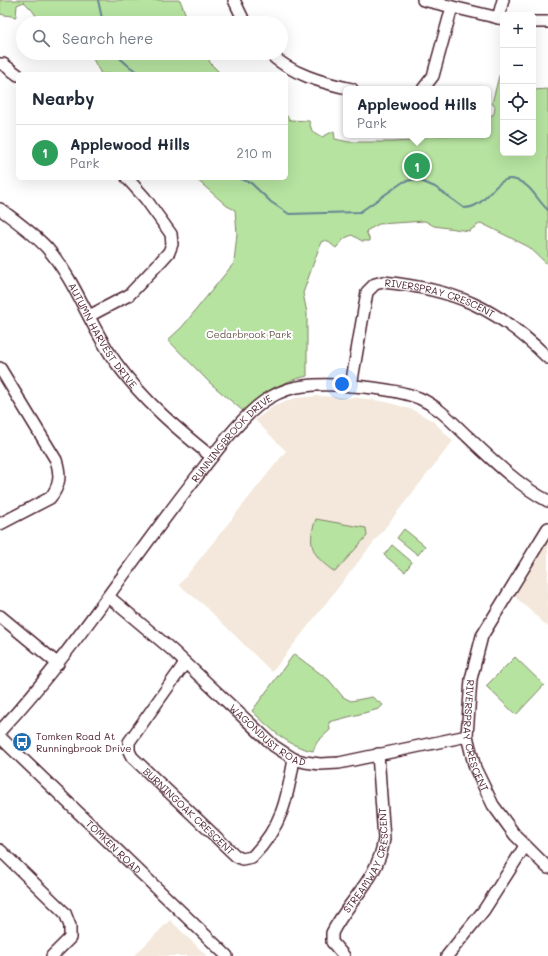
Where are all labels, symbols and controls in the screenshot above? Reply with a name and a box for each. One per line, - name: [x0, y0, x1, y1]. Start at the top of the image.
- map controls: [500, 12, 536, 156]
- button: +: [500, 12, 536, 48]
- search box: [16, 16, 288, 60]
- icon: search: [30, 27, 52, 49]
- text: Search here: [62, 28, 153, 48]
- button: −: [500, 48, 536, 84]
- button: locate: [500, 84, 536, 120]
- popup: [343, 86, 491, 138]
- text: Nearby: [32, 87, 94, 109]
- text: Applewood Hills: [357, 94, 477, 114]
- text: Park: [357, 114, 387, 131]
- button: layers: [500, 120, 536, 156]
- text: Applewood Hills: [70, 134, 190, 154]
- text: 1: [42, 144, 48, 161]
- text: 210 m: [236, 144, 272, 161]
- pin: 1: [404, 151, 430, 181]
- text: Park: [70, 154, 99, 171]
- street label: RIVERSPRAY CRESCENT: [384, 275, 498, 321]
- street label: AUTUMN HARVEST DRIVE: [65, 280, 140, 391]
- park label: Cedarbrook Park: [206, 327, 292, 341]
- your location: [332, 374, 352, 394]
- street label: RUNNINGBROOK DRIVE: [188, 391, 275, 485]
- street label: RIVERSPRAY CRESCENT: [460, 679, 493, 794]
- street label: WAGONDUST ROAD: [226, 701, 308, 769]
- place label: Tomken Road At Runningbrook Drive: [36, 729, 132, 755]
- bus stop icon: Tomken Road At Runningbrook Drive: [11, 731, 33, 753]
- street label: BURNINGOAK CRESCENT: [140, 764, 238, 858]
- street label: STREAMWAY CRESCENT: [340, 807, 391, 916]
- street label: TOMKEN ROAD: [83, 817, 145, 877]

